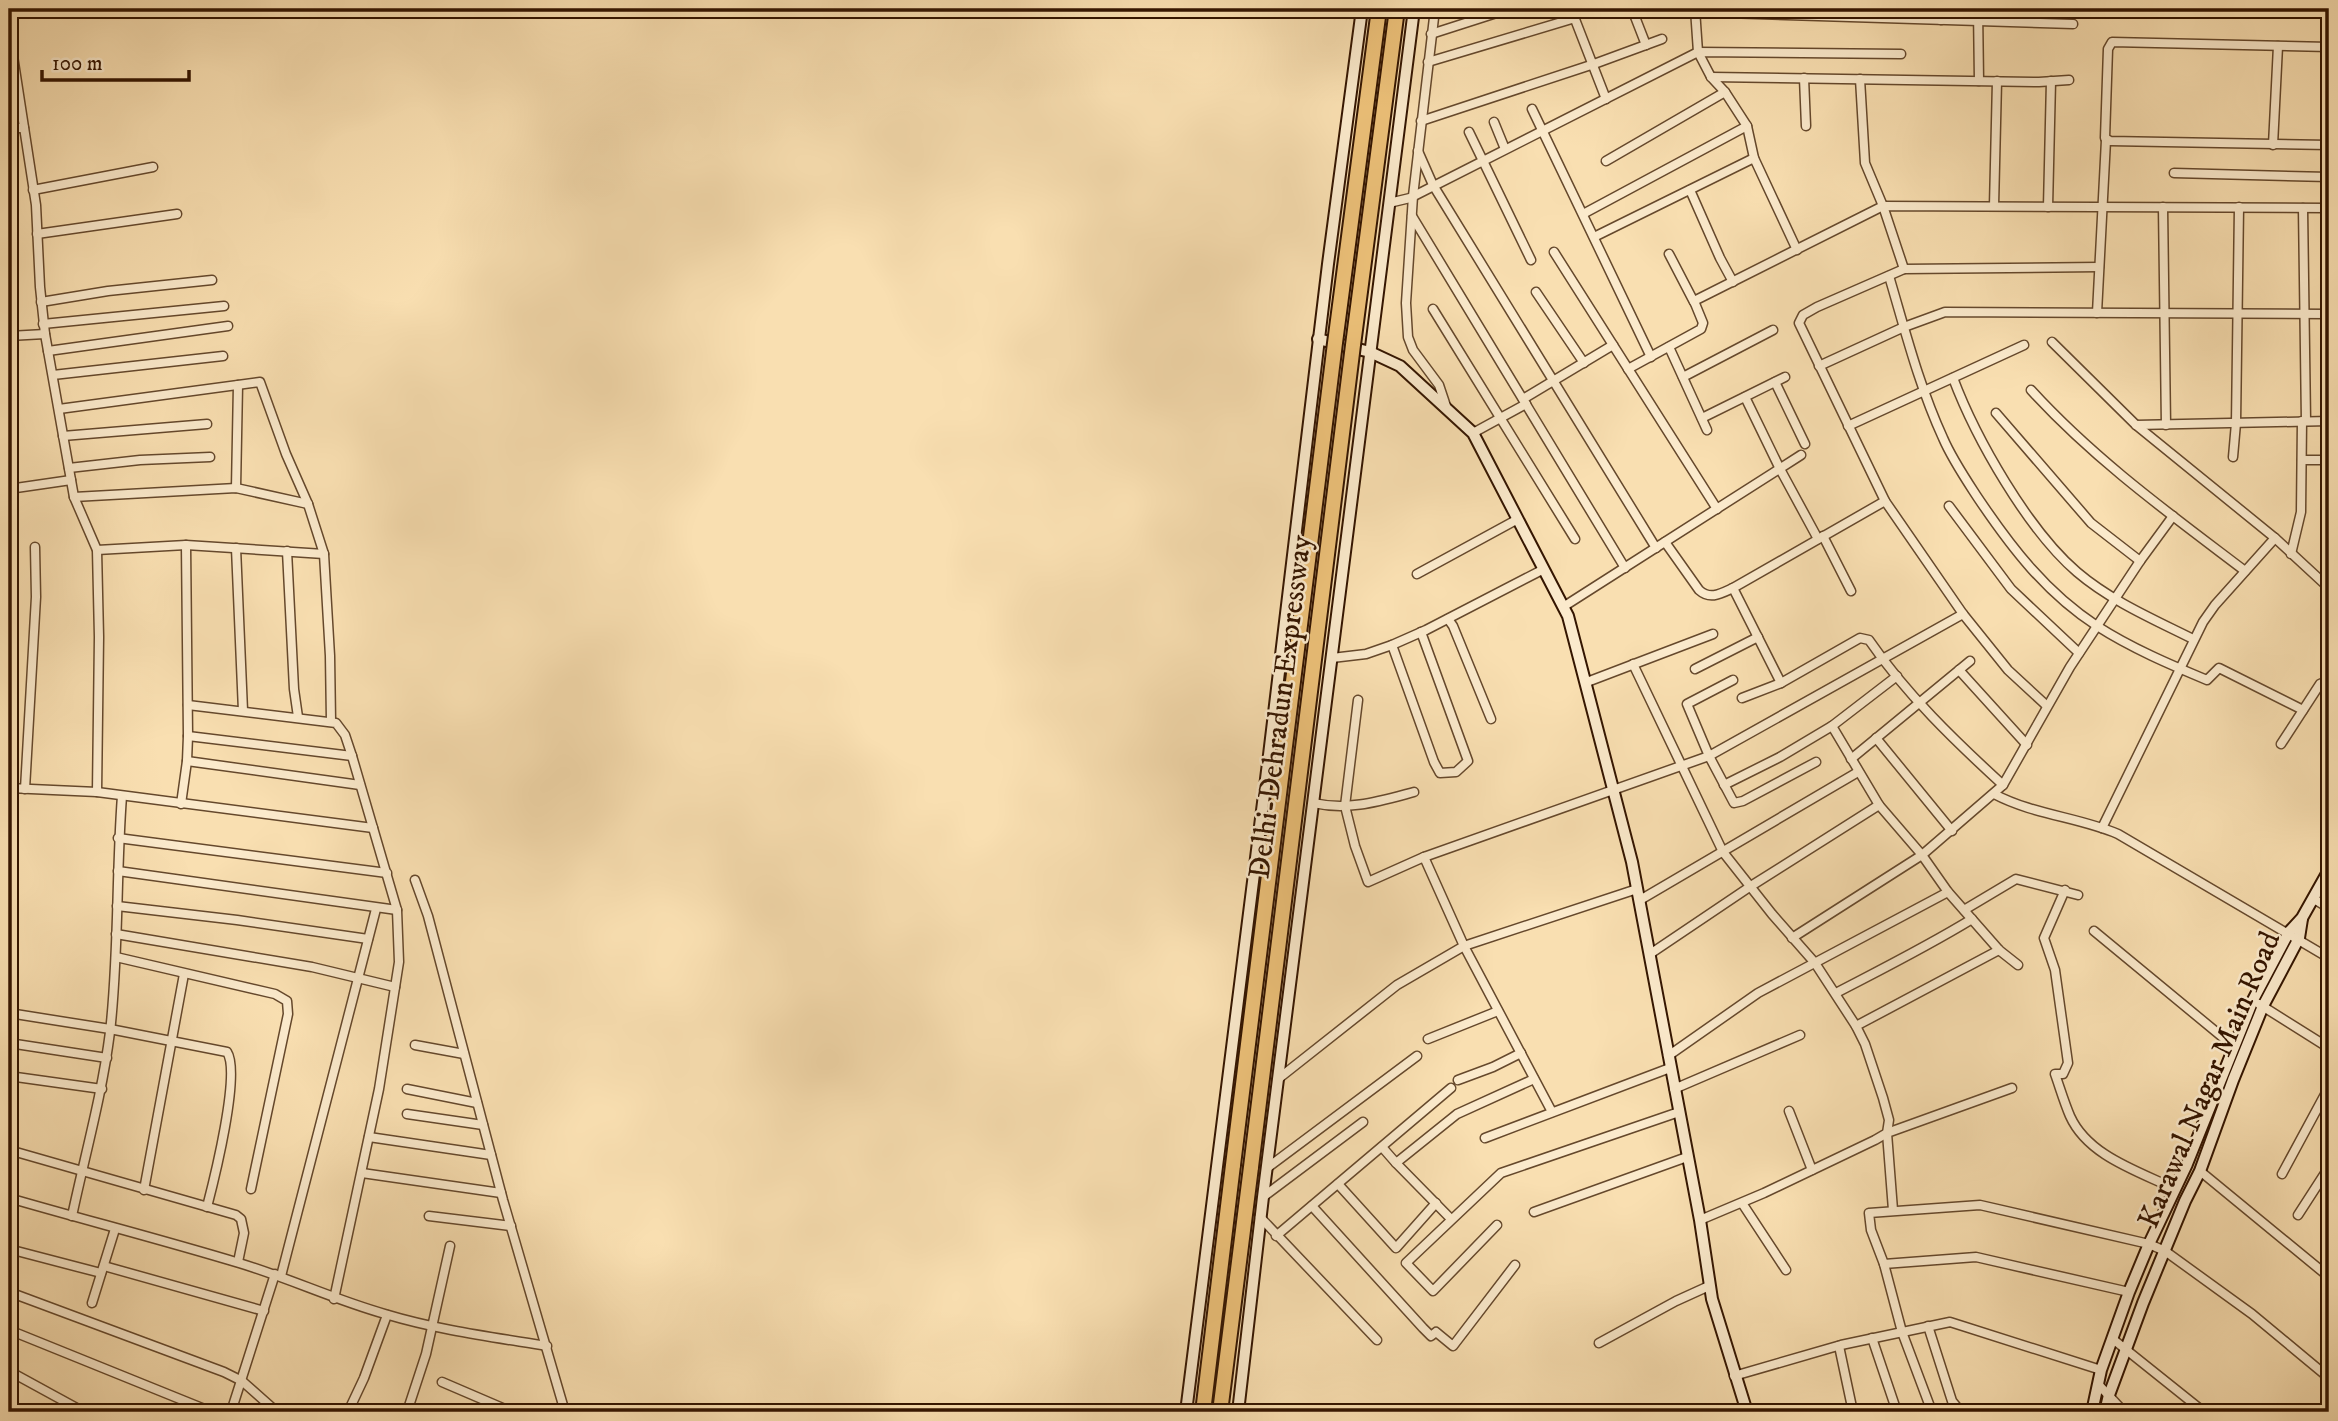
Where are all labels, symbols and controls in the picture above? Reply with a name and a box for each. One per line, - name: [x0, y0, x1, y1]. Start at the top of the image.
- scale bar: [42, 38, 189, 82]
- text: 100 m: [52, 51, 103, 77]
- street label: Delhi-Dehradun Expressway: [1242, 532, 1321, 881]
- street label: Karawal Nagar Main Road: [2131, 926, 2289, 1234]

